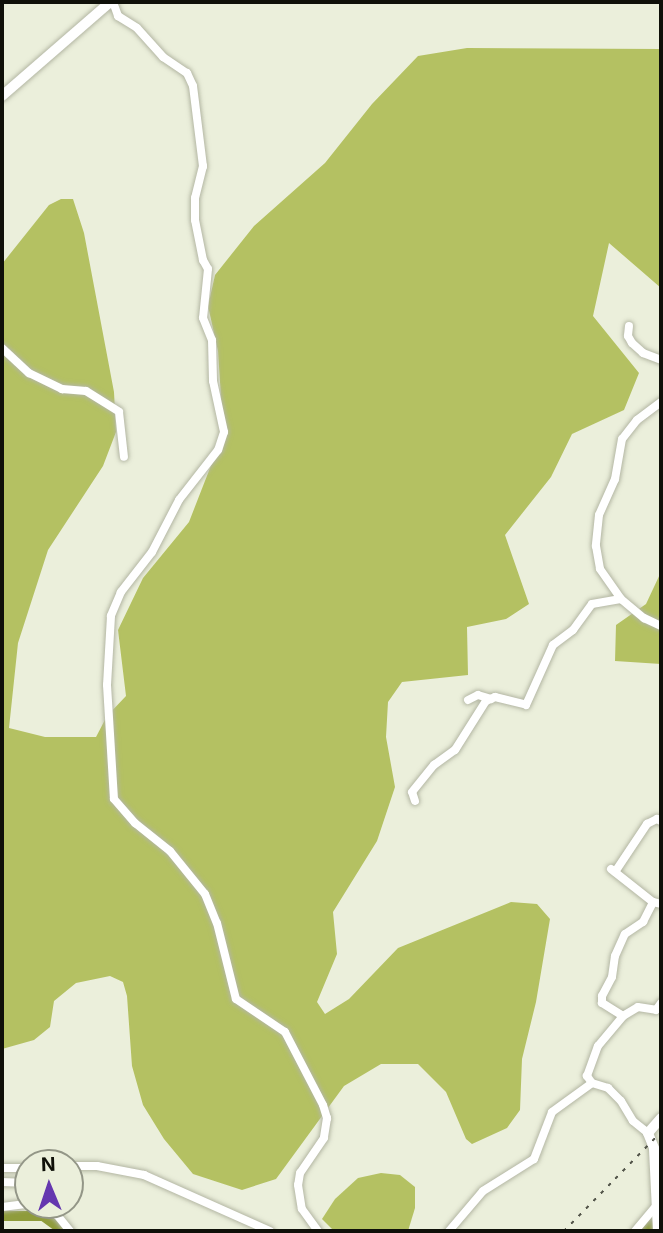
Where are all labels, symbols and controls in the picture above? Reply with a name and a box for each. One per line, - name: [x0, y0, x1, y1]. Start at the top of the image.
- north arrow: [14, 1149, 84, 1219]
- text: N: [41, 1153, 56, 1176]

